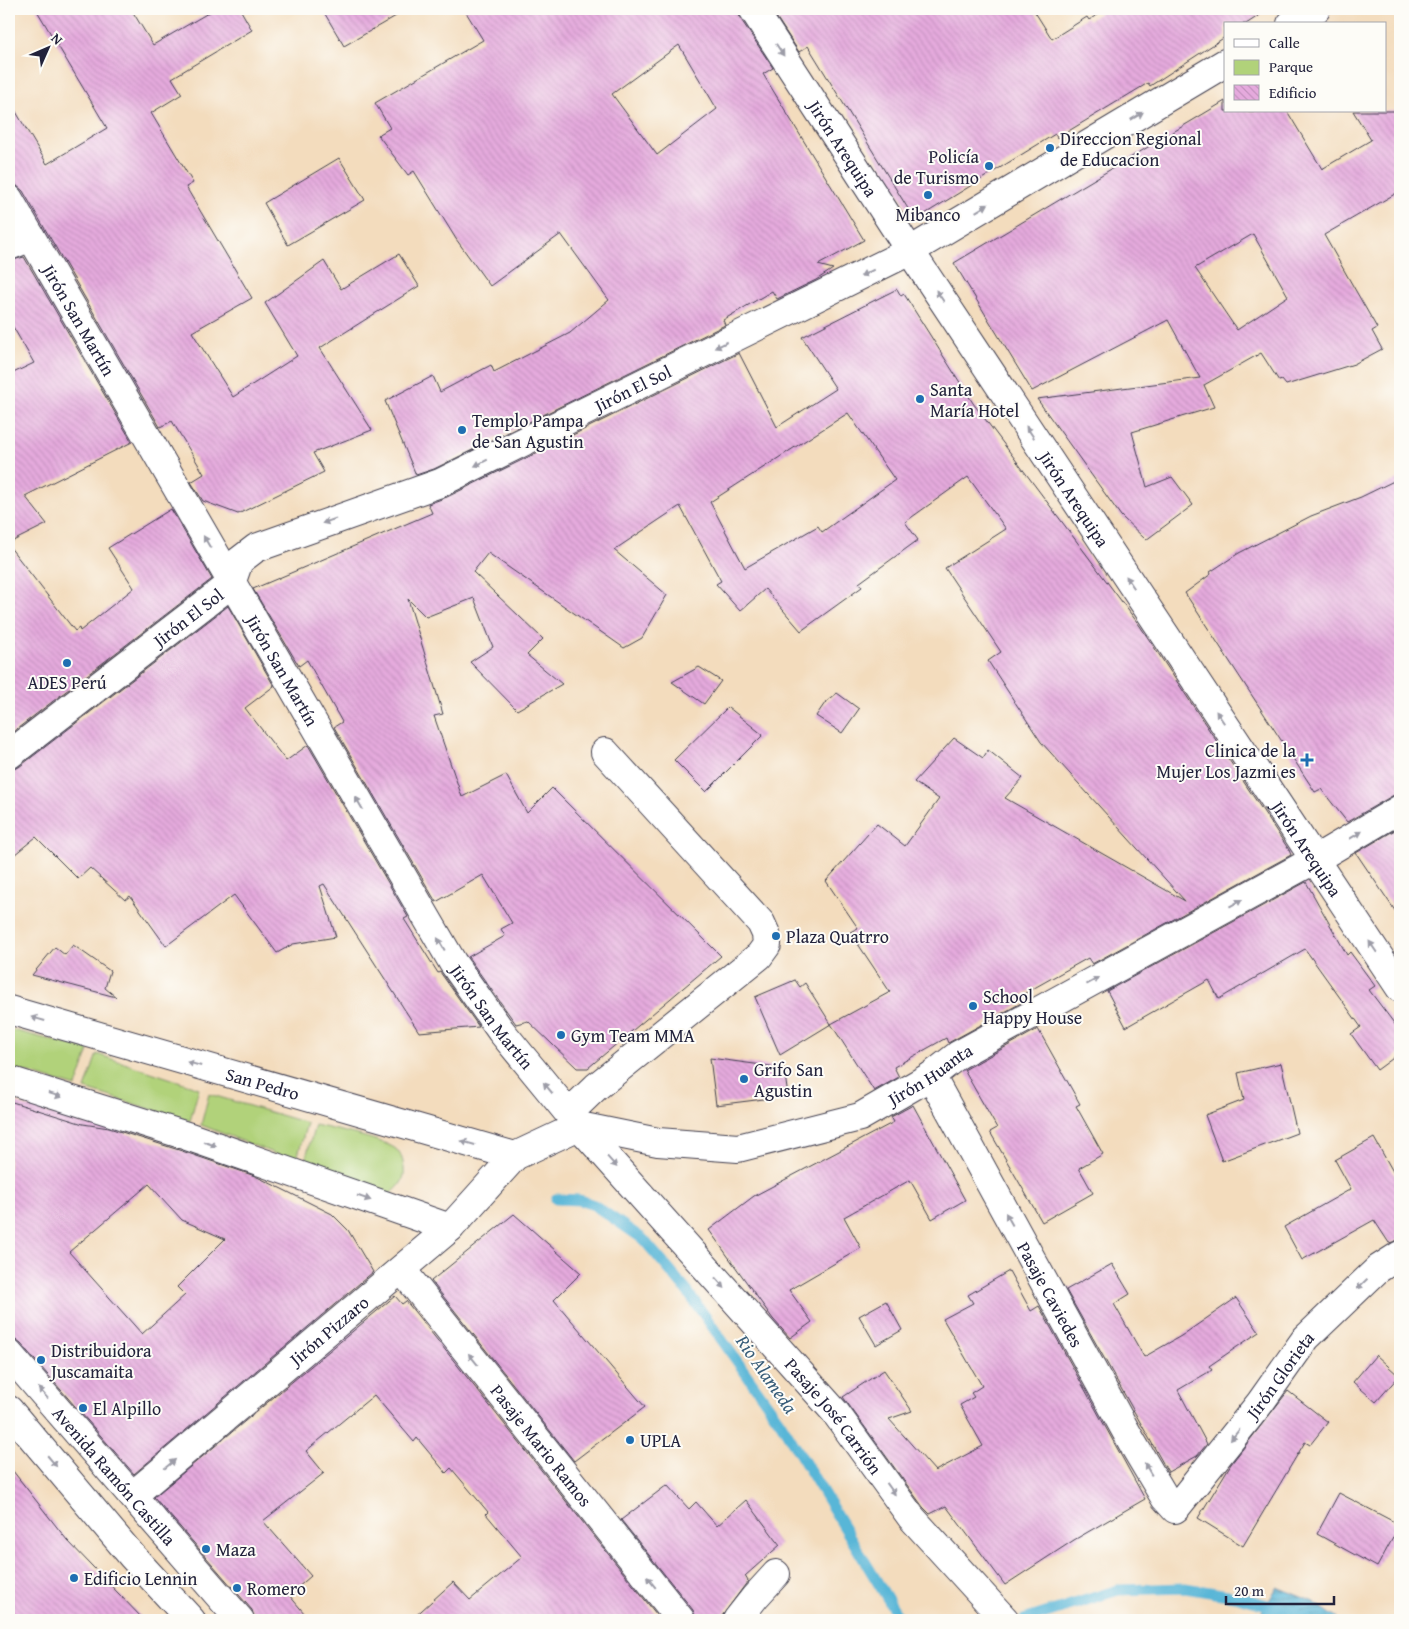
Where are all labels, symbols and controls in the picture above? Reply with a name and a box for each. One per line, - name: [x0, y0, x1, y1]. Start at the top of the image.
- north arrow: [22, 22, 72, 72]
- legend: [1224, 22, 1386, 112]
- text: N: [47, 28, 68, 50]
- text: Calle: [1269, 32, 1300, 53]
- one-way arrow: [775, 43, 785, 56]
- text: Parque: [1269, 56, 1313, 77]
- text: Edificio: [1269, 82, 1317, 103]
- street label: Jirón Arequipa: [801, 93, 885, 202]
- one-way arrow: [1130, 112, 1143, 121]
- place label: Direccion Regional de Educacion: [1060, 125, 1202, 173]
- marker: Direccion Regional de Educacion: [1044, 142, 1056, 154]
- place label: Policía de Turismo: [894, 143, 979, 191]
- marker: Policía de Turismo: [983, 160, 995, 172]
- marker: Mibanco: [922, 189, 934, 201]
- place label: Mibanco: [896, 201, 960, 228]
- one-way arrow: [976, 204, 989, 213]
- street label: Jirón San Martín: [35, 257, 122, 381]
- one-way arrow: [859, 269, 874, 277]
- one-way arrow: [935, 290, 945, 303]
- one-way arrow: [714, 341, 728, 349]
- street label: Jirón El Sol: [588, 357, 676, 419]
- place label: Santa María Hotel: [930, 376, 1019, 424]
- marker: Santa María Hotel: [914, 393, 926, 405]
- place label: Templo Pampa de San Agustin: [472, 407, 584, 455]
- marker: Templo Pampa de San Agustin: [456, 424, 468, 436]
- one-way arrow: [1025, 425, 1035, 438]
- street label: Jirón Arequipa: [1032, 444, 1117, 553]
- one-way arrow: [474, 459, 488, 467]
- one-way arrow: [322, 518, 337, 525]
- one-way arrow: [203, 535, 211, 549]
- one-way arrow: [1125, 575, 1135, 588]
- street label: Jirón El Sol: [145, 581, 229, 654]
- street label: Jirón San Martín: [239, 608, 326, 731]
- marker: ADES Perú: [61, 657, 73, 669]
- place label: ADES Perú: [28, 669, 107, 696]
- one-way arrow: [1215, 710, 1225, 724]
- place label: Clinica de la Mujer Los Jazmi es: [1156, 737, 1296, 785]
- marker: Clinica de la Mujer Los Jazmi es: [1300, 753, 1314, 767]
- street label: Jirón Arequipa: [1264, 793, 1349, 902]
- one-way arrow: [355, 797, 364, 810]
- one-way arrow: [1350, 830, 1363, 839]
- one-way arrow: [1228, 899, 1243, 907]
- place label: Plaza Quatrro: [786, 923, 889, 950]
- marker: Plaza Quatrro: [770, 930, 782, 942]
- one-way arrow: [437, 937, 446, 950]
- one-way arrow: [1368, 940, 1378, 954]
- street label: Jirón San Martín: [443, 957, 540, 1075]
- one-way arrow: [1086, 977, 1100, 985]
- place label: School Happy House: [983, 983, 1082, 1031]
- marker: School Happy House: [967, 1000, 979, 1012]
- one-way arrow: [31, 1014, 46, 1022]
- place label: Gym Team MMA: [571, 1022, 695, 1049]
- marker: Gym Team MMA: [555, 1029, 567, 1041]
- street label: Jirón Huanta: [881, 1036, 977, 1113]
- place label: Grifo San Agustin: [754, 1056, 823, 1104]
- one-way arrow: [187, 1059, 202, 1067]
- street label: San Pedro: [223, 1060, 303, 1107]
- marker: Grifo San Agustin: [738, 1073, 750, 1085]
- one-way arrow: [543, 1082, 554, 1095]
- one-way arrow: [48, 1091, 63, 1099]
- one-way arrow: [461, 1138, 476, 1146]
- one-way arrow: [203, 1140, 218, 1148]
- one-way arrow: [606, 1156, 618, 1168]
- one-way arrow: [356, 1195, 371, 1202]
- one-way arrow: [1005, 1213, 1014, 1226]
- street label: Pasaje Caviedes: [1011, 1237, 1091, 1352]
- one-way arrow: [714, 1277, 726, 1289]
- one-way arrow: [1356, 1278, 1368, 1290]
- street label: Jirón Pizzaro: [282, 1289, 375, 1373]
- street label: Jirón Glorieta: [1238, 1324, 1320, 1426]
- water label: Rio Alameda: [729, 1328, 805, 1419]
- place label: Distribuidora Juscamaita: [49, 1337, 152, 1385]
- street label: Pasaje José Carrión: [779, 1351, 889, 1480]
- one-way arrow: [468, 1353, 479, 1366]
- marker: Distribuidora Juscamaita: [35, 1354, 47, 1366]
- street label: Pasaje Mario Ramos: [484, 1378, 599, 1512]
- one-way arrow: [37, 1387, 49, 1399]
- place label: El Alpillo: [93, 1395, 161, 1422]
- street label: Avenida Ramón Castilla: [46, 1400, 183, 1551]
- marker: El Alpillo: [77, 1402, 89, 1414]
- place label: UPLA: [640, 1427, 681, 1454]
- one-way arrow: [1229, 1428, 1240, 1441]
- marker: UPLA: [624, 1434, 636, 1446]
- one-way arrow: [46, 1454, 57, 1467]
- one-way arrow: [164, 1458, 177, 1469]
- one-way arrow: [1144, 1461, 1152, 1476]
- one-way arrow: [885, 1482, 896, 1495]
- place label: Maza: [216, 1536, 256, 1563]
- marker: Maza: [200, 1543, 212, 1555]
- place label: Edificio Lennin: [84, 1565, 197, 1592]
- marker: Edificio Lennin: [68, 1572, 80, 1584]
- scale bar: [1226, 1574, 1334, 1606]
- place label: Romero: [247, 1575, 306, 1602]
- one-way arrow: [645, 1576, 656, 1589]
- text: 20 m: [1234, 1580, 1265, 1601]
- marker: Romero: [231, 1582, 243, 1594]

